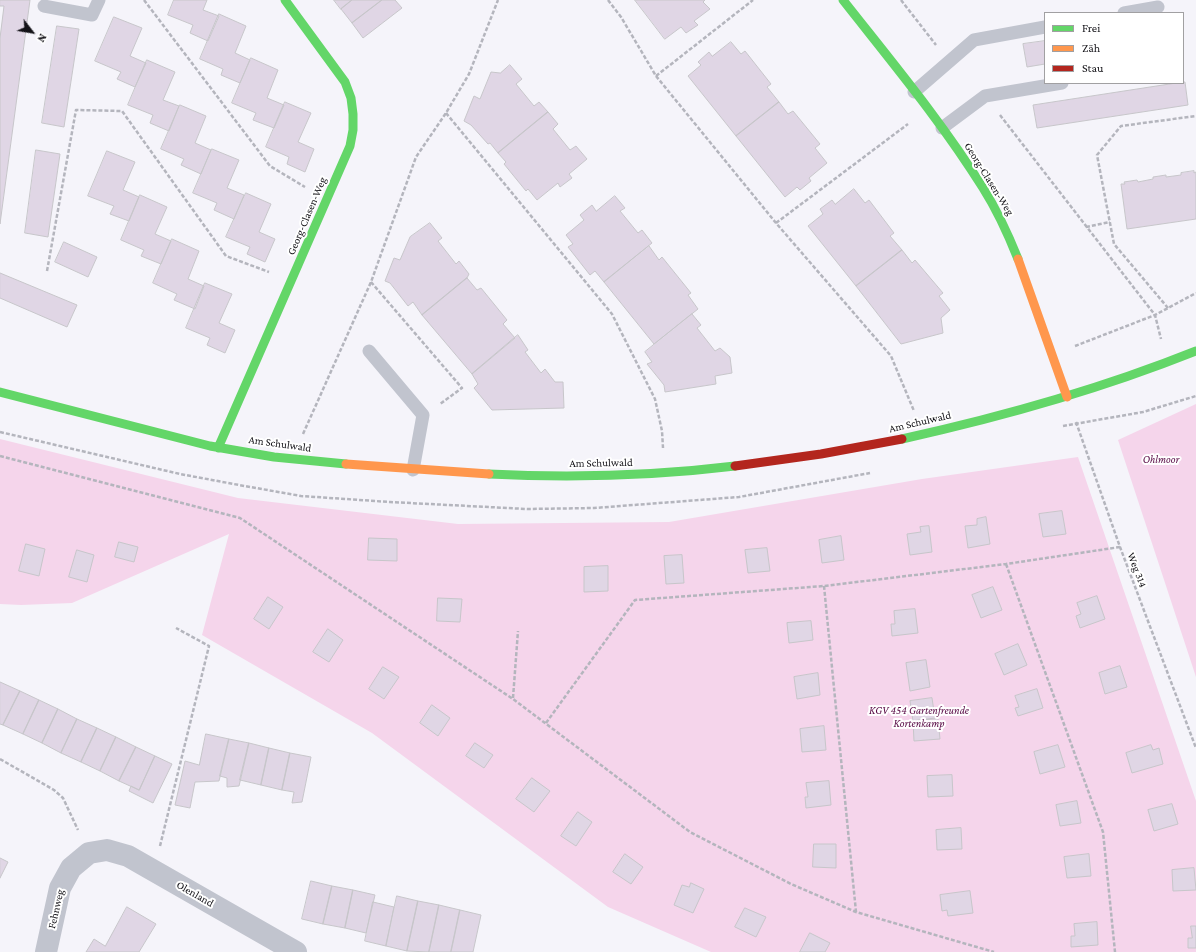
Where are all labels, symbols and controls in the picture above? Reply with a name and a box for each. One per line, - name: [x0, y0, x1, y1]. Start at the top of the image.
- north arrow: [12, 12, 52, 52]
- legend: [1044, 12, 1184, 84]
- text: Frei: [1082, 21, 1100, 35]
- text: N: [35, 32, 49, 44]
- text: Zäh: [1082, 41, 1100, 55]
- text: Stau: [1082, 61, 1103, 75]
- street label: Georg-Clasen-Weg: [961, 140, 1017, 218]
- street label: Georg-Clasen-Weg: [285, 175, 329, 257]
- street label: Am Schulwald: [888, 408, 952, 436]
- street label: Am Schulwald: [248, 433, 312, 455]
- park label: Ohlmoor: [1143, 453, 1179, 467]
- street label: Am Schulwald: [569, 456, 633, 470]
- street label: Weg 314: [1124, 551, 1150, 589]
- park label: KGV 454 Gartenfreunde Kortenkamp: [869, 704, 969, 730]
- street label: Olenland: [174, 878, 216, 910]
- street label: Fehnweg: [45, 888, 67, 930]

